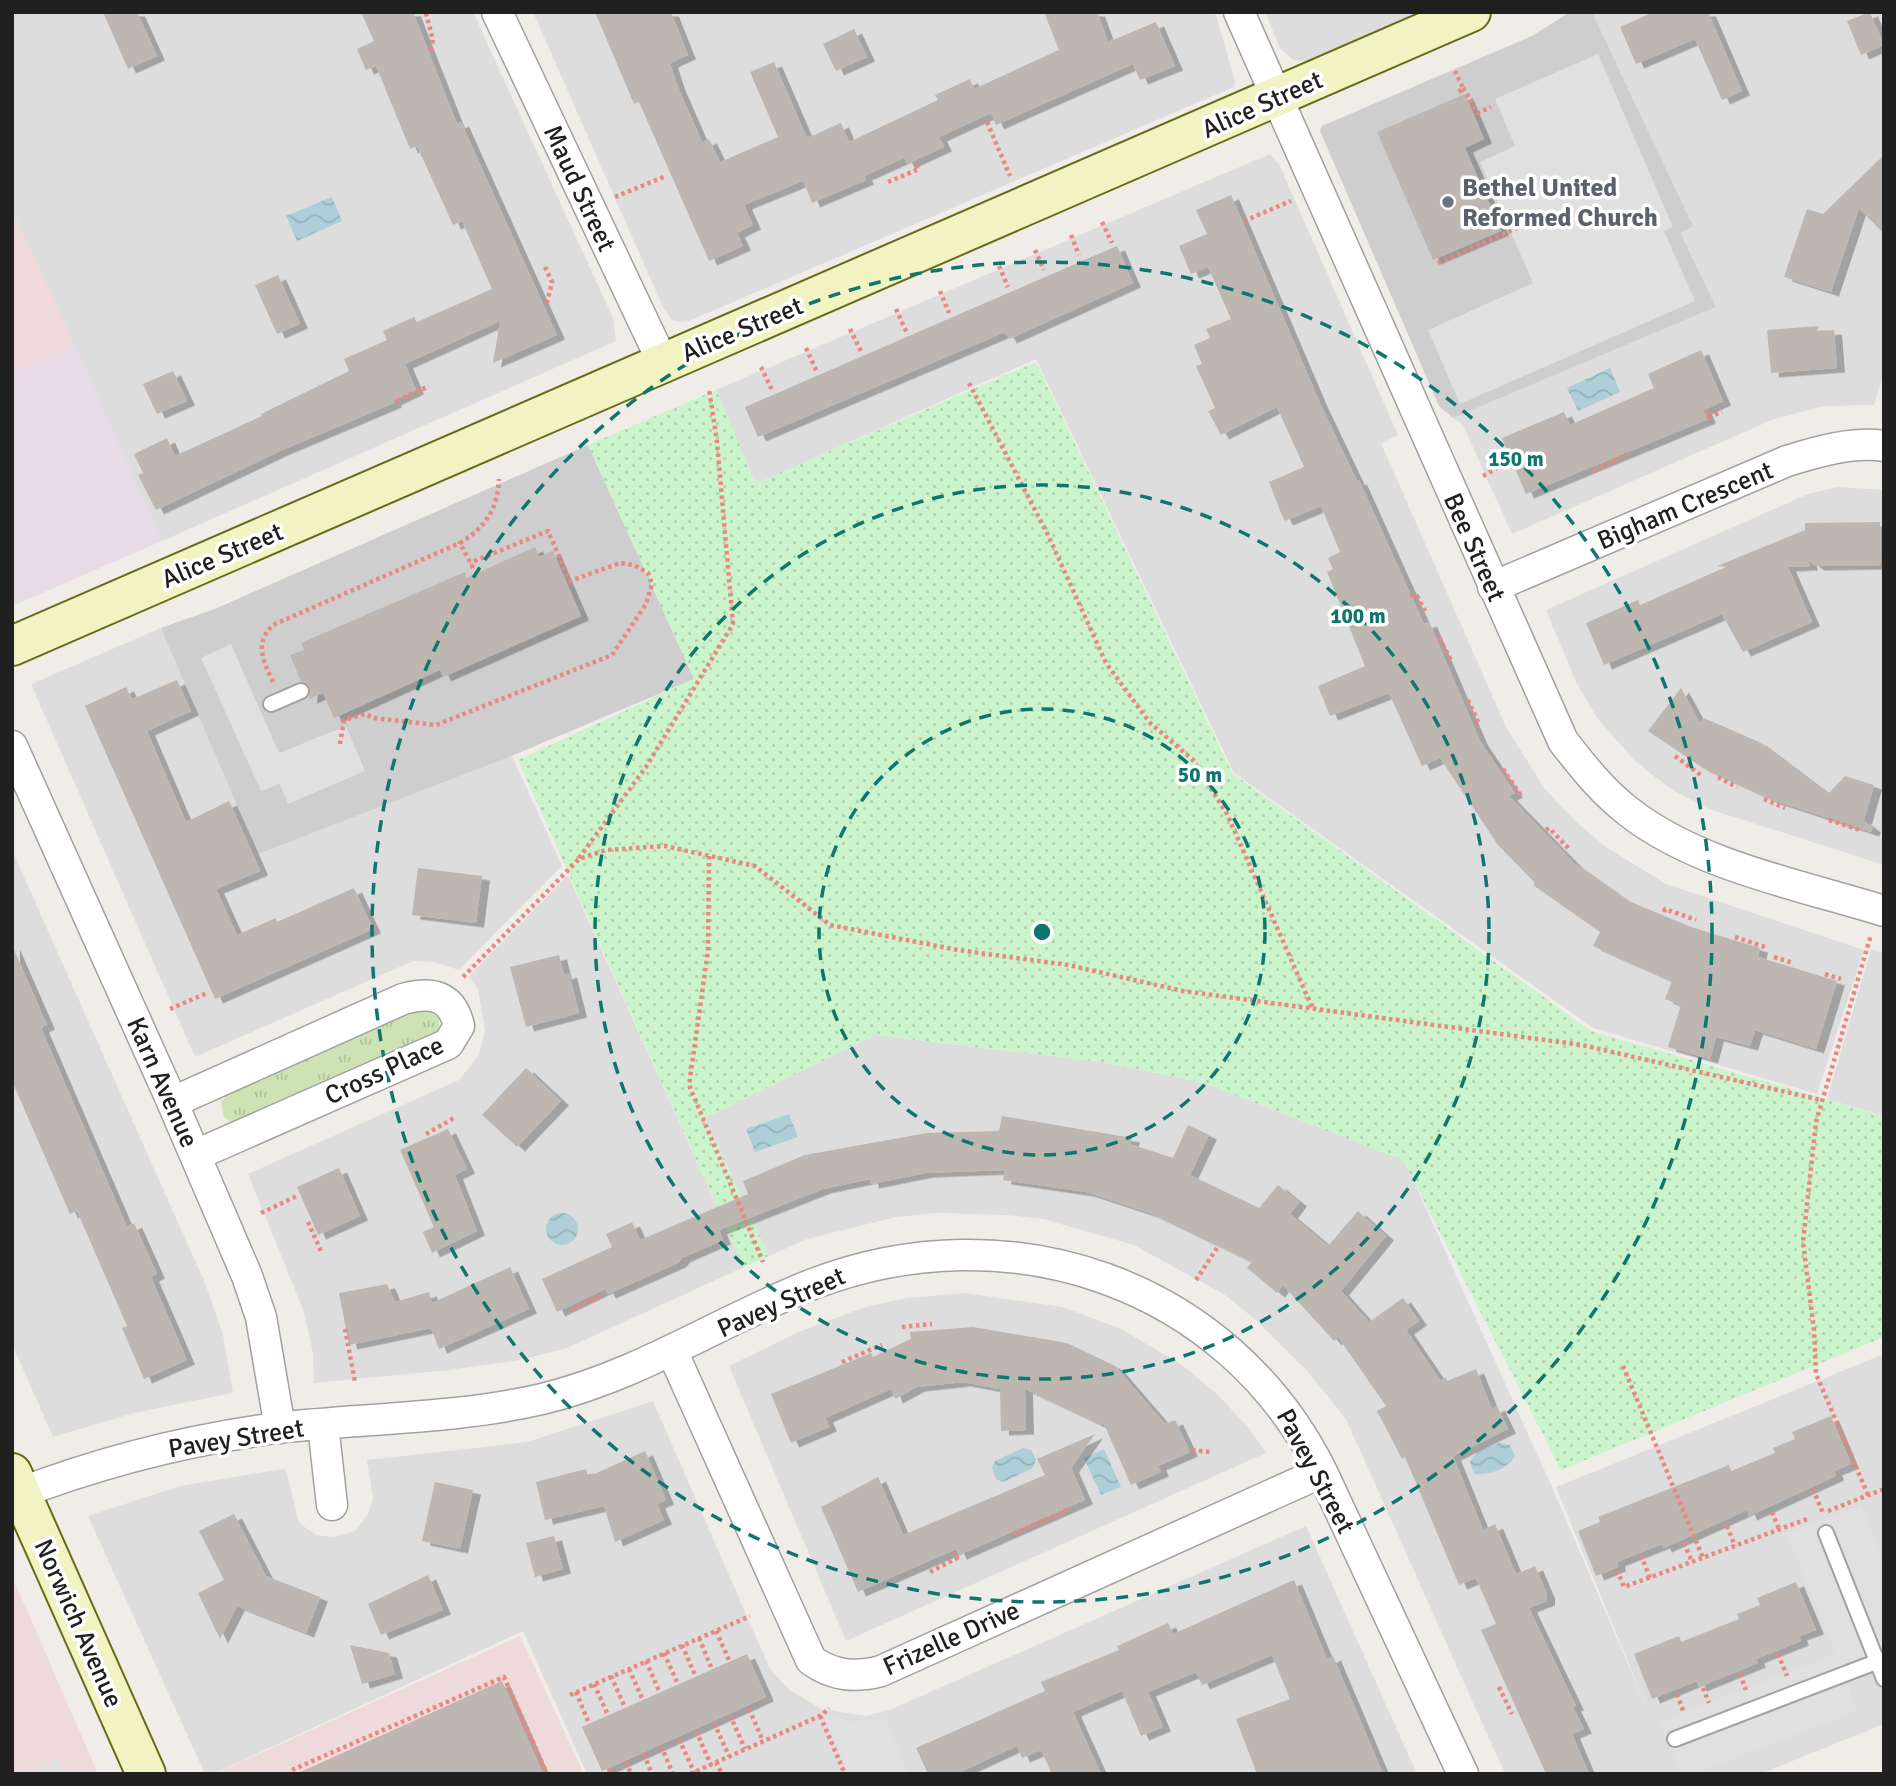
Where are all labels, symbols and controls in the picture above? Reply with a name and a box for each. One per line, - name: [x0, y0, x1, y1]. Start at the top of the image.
- street label: Alice Street: [1197, 64, 1328, 146]
- street label: Maud Street: [536, 120, 622, 257]
- place label: Bethel United Reformed Church: [1462, 172, 1658, 234]
- marker: Bethel United Reformed Church: [1440, 194, 1456, 210]
- street label: Alice Street: [677, 290, 808, 370]
- text: 150 m: [1488, 446, 1544, 472]
- street label: Bigham Crescent: [1593, 454, 1778, 557]
- street label: Bee Street: [1436, 488, 1512, 607]
- street label: Alice Street: [157, 516, 288, 596]
- text: 100 m: [1330, 603, 1386, 629]
- text: 50 m: [1178, 762, 1222, 788]
- centre of rings: [1030, 920, 1054, 944]
- street label: Karn Avenue: [119, 1012, 205, 1153]
- street label: Cross Place: [320, 1029, 449, 1112]
- street label: Pavey Street: [712, 1260, 850, 1345]
- street label: Pavey Street: [1269, 1404, 1361, 1539]
- street label: Pavey Street: [166, 1412, 306, 1465]
- street label: Norwich Avenue: [27, 1534, 130, 1713]
- street label: Frizelle Drive: [878, 1595, 1025, 1683]

